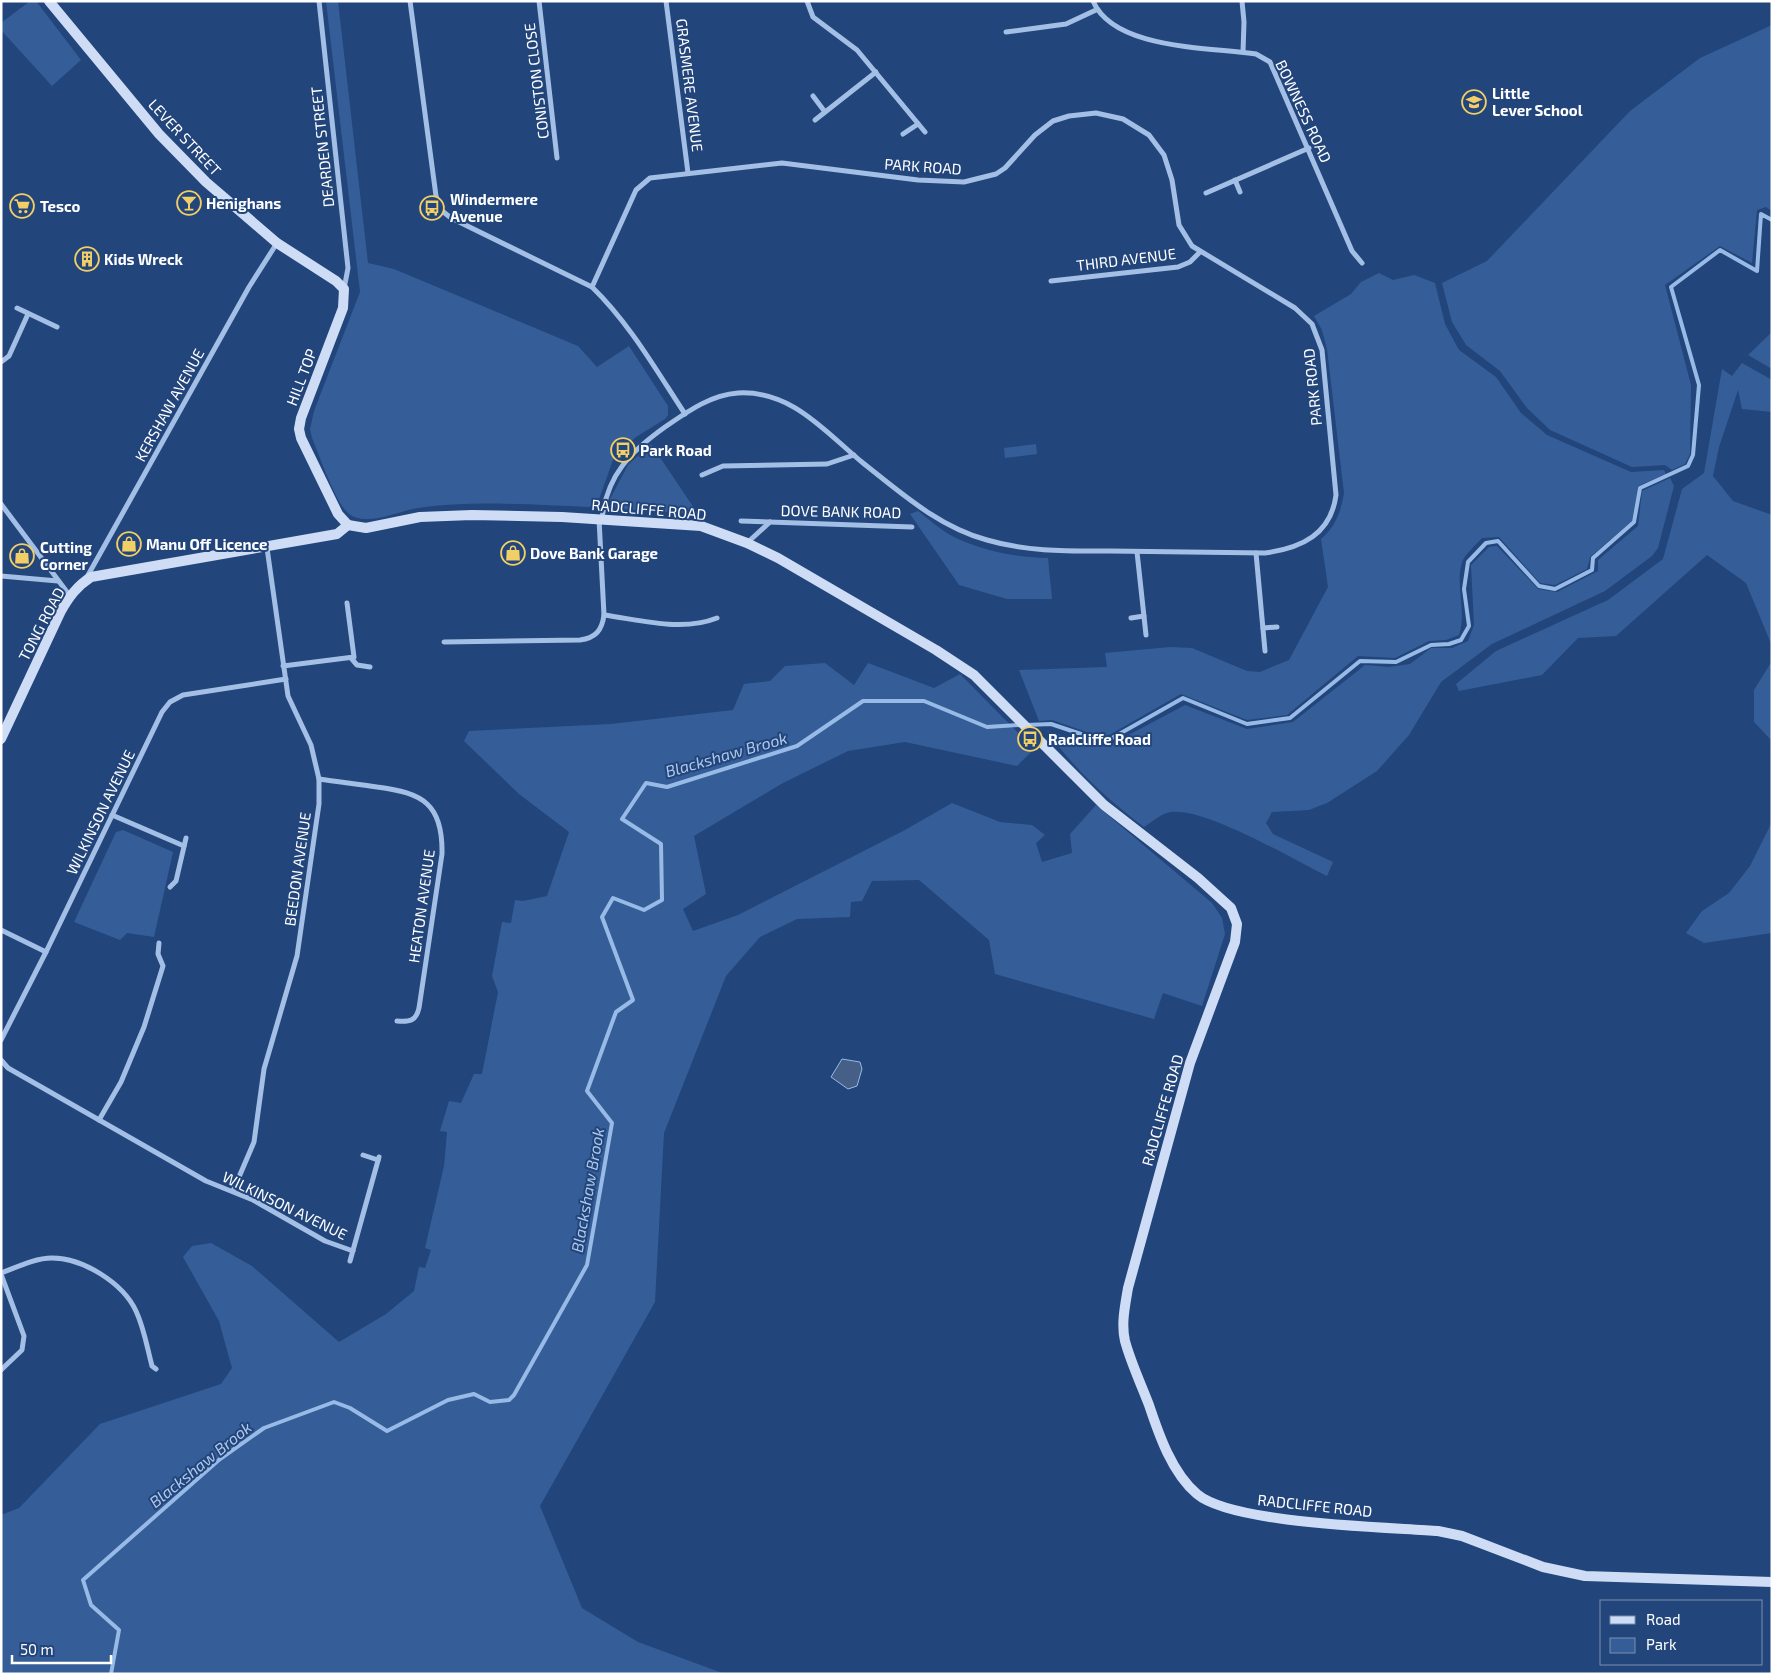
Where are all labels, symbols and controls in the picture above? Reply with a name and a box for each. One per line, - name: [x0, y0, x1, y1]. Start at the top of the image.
- street label: GRASMERE AVENUE: [673, 17, 707, 153]
- street label: CONISTON CLOSE: [520, 22, 552, 140]
- street label: BOWNESS ROAD: [1272, 57, 1336, 165]
- place label: Little Lever School: [1492, 84, 1583, 119]
- street label: DEARDEN STREET: [307, 86, 337, 208]
- school or university icon: Little Lever School: [1461, 89, 1487, 115]
- street label: LEVER STREET: [145, 95, 225, 179]
- street label: PARK ROAD: [884, 154, 962, 178]
- bar icon: Henighans: [176, 190, 202, 216]
- place label: Windermere Avenue: [450, 190, 538, 225]
- supermarket icon: Tesco: [9, 193, 35, 219]
- place label: Henighans: [206, 194, 281, 212]
- bus stop icon: Windermere Avenue: [419, 195, 445, 221]
- place label: Tesco: [40, 197, 80, 215]
- street label: THIRD AVENUE: [1075, 244, 1177, 274]
- building icon: Kids Wreck: [74, 246, 100, 272]
- place label: Kids Wreck: [104, 250, 184, 268]
- street label: KERSHAW AVENUE: [131, 345, 207, 465]
- street label: HILL TOP: [282, 346, 320, 408]
- street label: PARK ROAD: [1299, 347, 1325, 426]
- bus stop icon: Park Road: [610, 437, 636, 463]
- place label: Park Road: [640, 441, 712, 459]
- street label: RADCLIFFE ROAD: [591, 495, 707, 523]
- street label: DOVE BANK ROAD: [781, 501, 901, 521]
- shop icon: Manu Off Licence: [116, 531, 142, 557]
- place label: Manu Off Licence: [146, 535, 268, 553]
- place label: Cutting Corner: [40, 538, 92, 573]
- shop icon: Dove Bank Garage: [500, 540, 526, 566]
- shop icon: Cutting Corner: [9, 543, 35, 569]
- place label: Dove Bank Garage: [530, 544, 658, 562]
- street label: TONG ROAD: [14, 584, 68, 664]
- bus stop icon: Radcliffe Road: [1017, 726, 1043, 752]
- water label: Blackshaw Brook: [663, 728, 789, 780]
- place label: Radcliffe Road: [1048, 730, 1151, 748]
- street label: WILKINSON AVENUE: [62, 747, 138, 877]
- street label: BEEDON AVENUE: [280, 811, 314, 927]
- street label: HEATON AVENUE: [404, 848, 438, 964]
- street label: RADCLIFFE ROAD: [1137, 1052, 1187, 1168]
- water label: Blackshaw Brook: [567, 1126, 607, 1254]
- street label: WILKINSON AVENUE: [220, 1167, 350, 1243]
- water label: Blackshaw Brook: [145, 1417, 255, 1511]
- street label: RADCLIFFE ROAD: [1257, 1490, 1373, 1520]
- legend: [1600, 1600, 1763, 1665]
- text: Road: [1646, 1610, 1681, 1628]
- scale bar: [12, 1632, 111, 1664]
- text: Park: [1646, 1635, 1677, 1653]
- text: 50 m: [20, 1640, 54, 1658]

